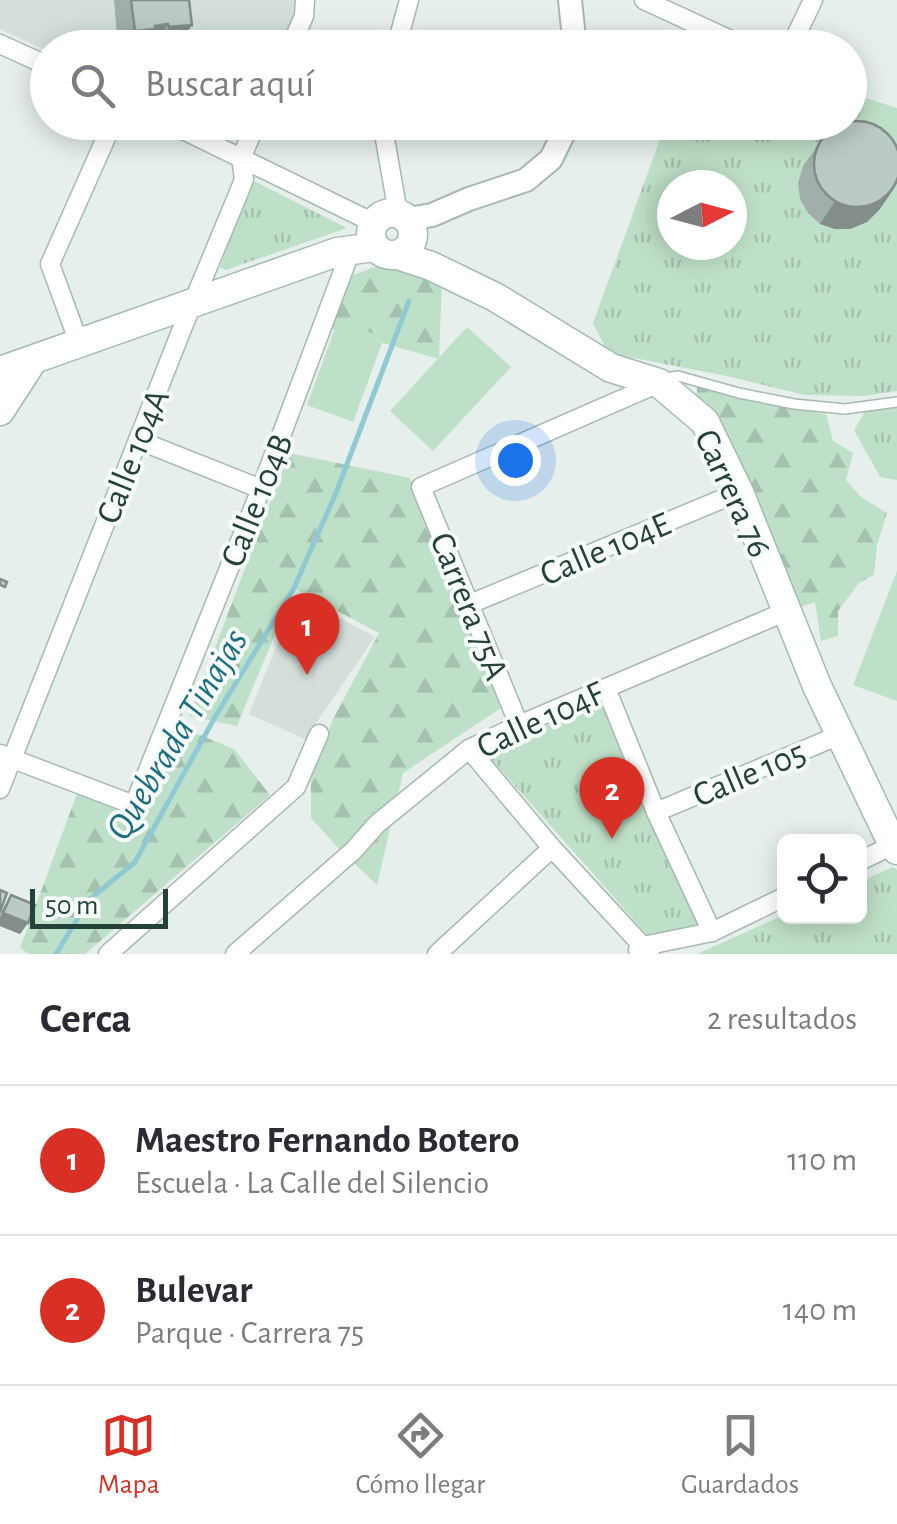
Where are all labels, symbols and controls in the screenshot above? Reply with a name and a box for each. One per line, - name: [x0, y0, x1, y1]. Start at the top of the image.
- search box: [30, 30, 867, 140]
- icon: search: [65, 58, 120, 113]
- text: Buscar aquí: [145, 66, 314, 104]
- north arrow: [657, 170, 747, 260]
- street label: Calle 104A: [91, 385, 176, 529]
- street label: Carrera 76: [688, 424, 777, 563]
- street label: Calle 104B: [215, 429, 300, 572]
- your location: [490, 435, 541, 486]
- street label: Calle 104E: [535, 506, 676, 592]
- street label: Carrera 75A: [423, 528, 514, 685]
- pin: 1: [274, 592, 340, 675]
- water label: Quebrada Tinajas: [100, 623, 255, 847]
- street label: Calle 104F: [472, 675, 610, 765]
- street label: Calle 105: [688, 735, 811, 814]
- pin: 2: [580, 756, 644, 839]
- map controls: [777, 834, 867, 924]
- button: locate: [777, 834, 867, 924]
- scale bar: [30, 884, 168, 928]
- text: 50 m: [45, 892, 99, 920]
- text: Cerca: [40, 998, 131, 1040]
- text: 2 resultados: [707, 1003, 857, 1035]
- text: Maestro Fernando Botero: [135, 1122, 520, 1160]
- text: 1: [67, 1144, 78, 1176]
- text: 110 m: [787, 1144, 857, 1176]
- text: Escuela · La Calle del Silencio: [135, 1167, 489, 1199]
- text: Bulevar: [135, 1272, 252, 1310]
- text: 2: [65, 1294, 80, 1326]
- text: 140 m: [783, 1294, 857, 1326]
- text: Parque · Carrera 75: [135, 1317, 364, 1349]
- tab: Mapa: [98, 1408, 160, 1502]
- tab: Cómo llegar: [356, 1408, 485, 1502]
- tab: Guardados: [681, 1408, 799, 1502]

